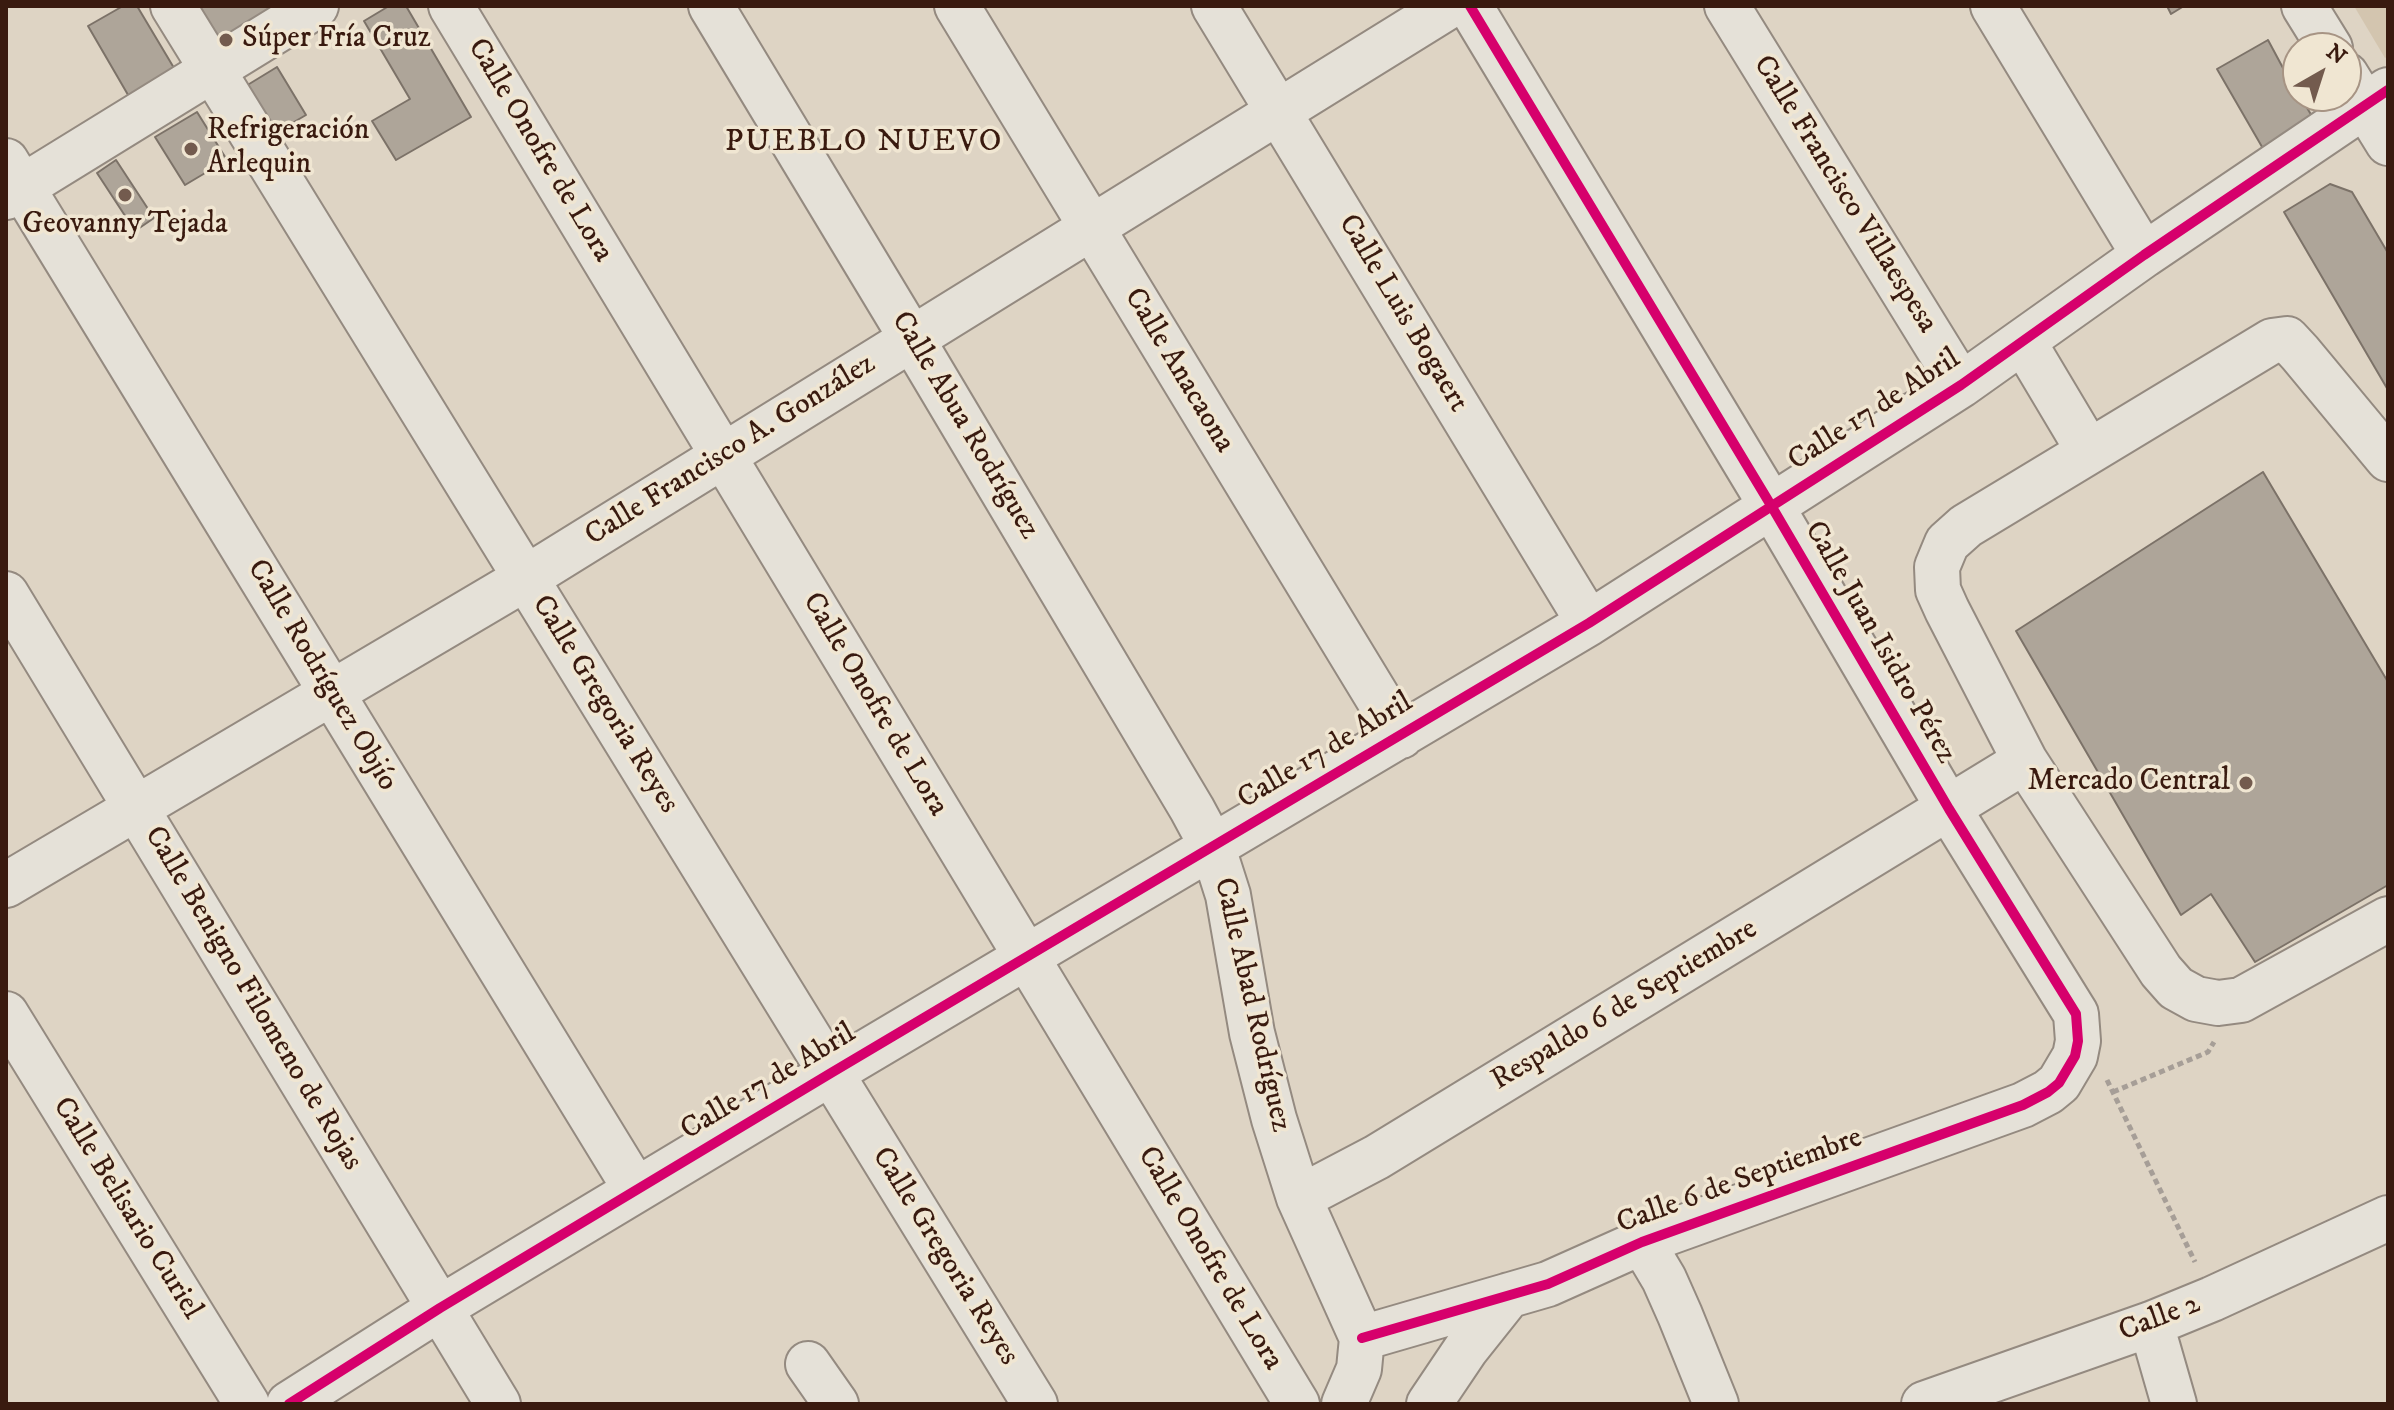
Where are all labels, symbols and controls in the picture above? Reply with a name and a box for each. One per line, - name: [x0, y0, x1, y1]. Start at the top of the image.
- place label: Súper Fría Cruz: [242, 22, 431, 58]
- marker: Súper Fría Cruz: [217, 31, 235, 49]
- north arrow: [2282, 32, 2362, 112]
- street label: Calle Onofre de Lora: [458, 33, 620, 269]
- text: N: [2321, 38, 2352, 71]
- street label: Calle Francisco Villaespesa: [1744, 50, 1944, 340]
- place label: Refrigeración Arlequin: [207, 114, 370, 184]
- district label: PUEBLO NUEVO: [725, 124, 1003, 162]
- marker: Refrigeración Arlequin: [182, 140, 200, 158]
- marker: Geovanny Tejada: [116, 186, 134, 204]
- place label: Geovanny Tejada: [22, 208, 228, 244]
- street label: Calle Luis Bogaert: [1329, 209, 1475, 419]
- street label: Calle Anacaona: [1115, 282, 1241, 460]
- street label: Calle Abua Rodríguez: [882, 306, 1046, 546]
- street label: Calle 17 de Abril: [1782, 342, 1968, 480]
- street label: Calle Francisco A. González: [579, 347, 883, 555]
- street label: Calle Juan Isidro Pérez: [1795, 516, 1963, 770]
- street label: Calle Rodríguez Objío: [238, 554, 404, 798]
- street label: Calle Onofre de Lora: [793, 587, 955, 823]
- street label: Calle Gregoria Reyes: [522, 589, 686, 821]
- street label: Calle 17 de Abril: [1232, 686, 1420, 818]
- place label: Mercado Central: [2027, 765, 2230, 801]
- marker: Mercado Central: [2237, 774, 2255, 792]
- street label: Calle Benigno Filomeno de Rojas: [135, 821, 369, 1177]
- street label: Calle Abad Rodríguez: [1204, 874, 1298, 1136]
- street label: Respaldo 6 de Septiembre: [1486, 912, 1764, 1100]
- street label: Calle 17 de Abril: [675, 1017, 863, 1149]
- street label: Calle Belisario Curiel: [43, 1091, 209, 1327]
- street label: Calle 6 de Septiembre: [1612, 1121, 1868, 1243]
- street label: Calle Gregoria Reyes: [862, 1141, 1026, 1373]
- street label: Calle Onofre de Lora: [1128, 1141, 1290, 1377]
- street label: Calle 2: [2114, 1287, 2206, 1351]

